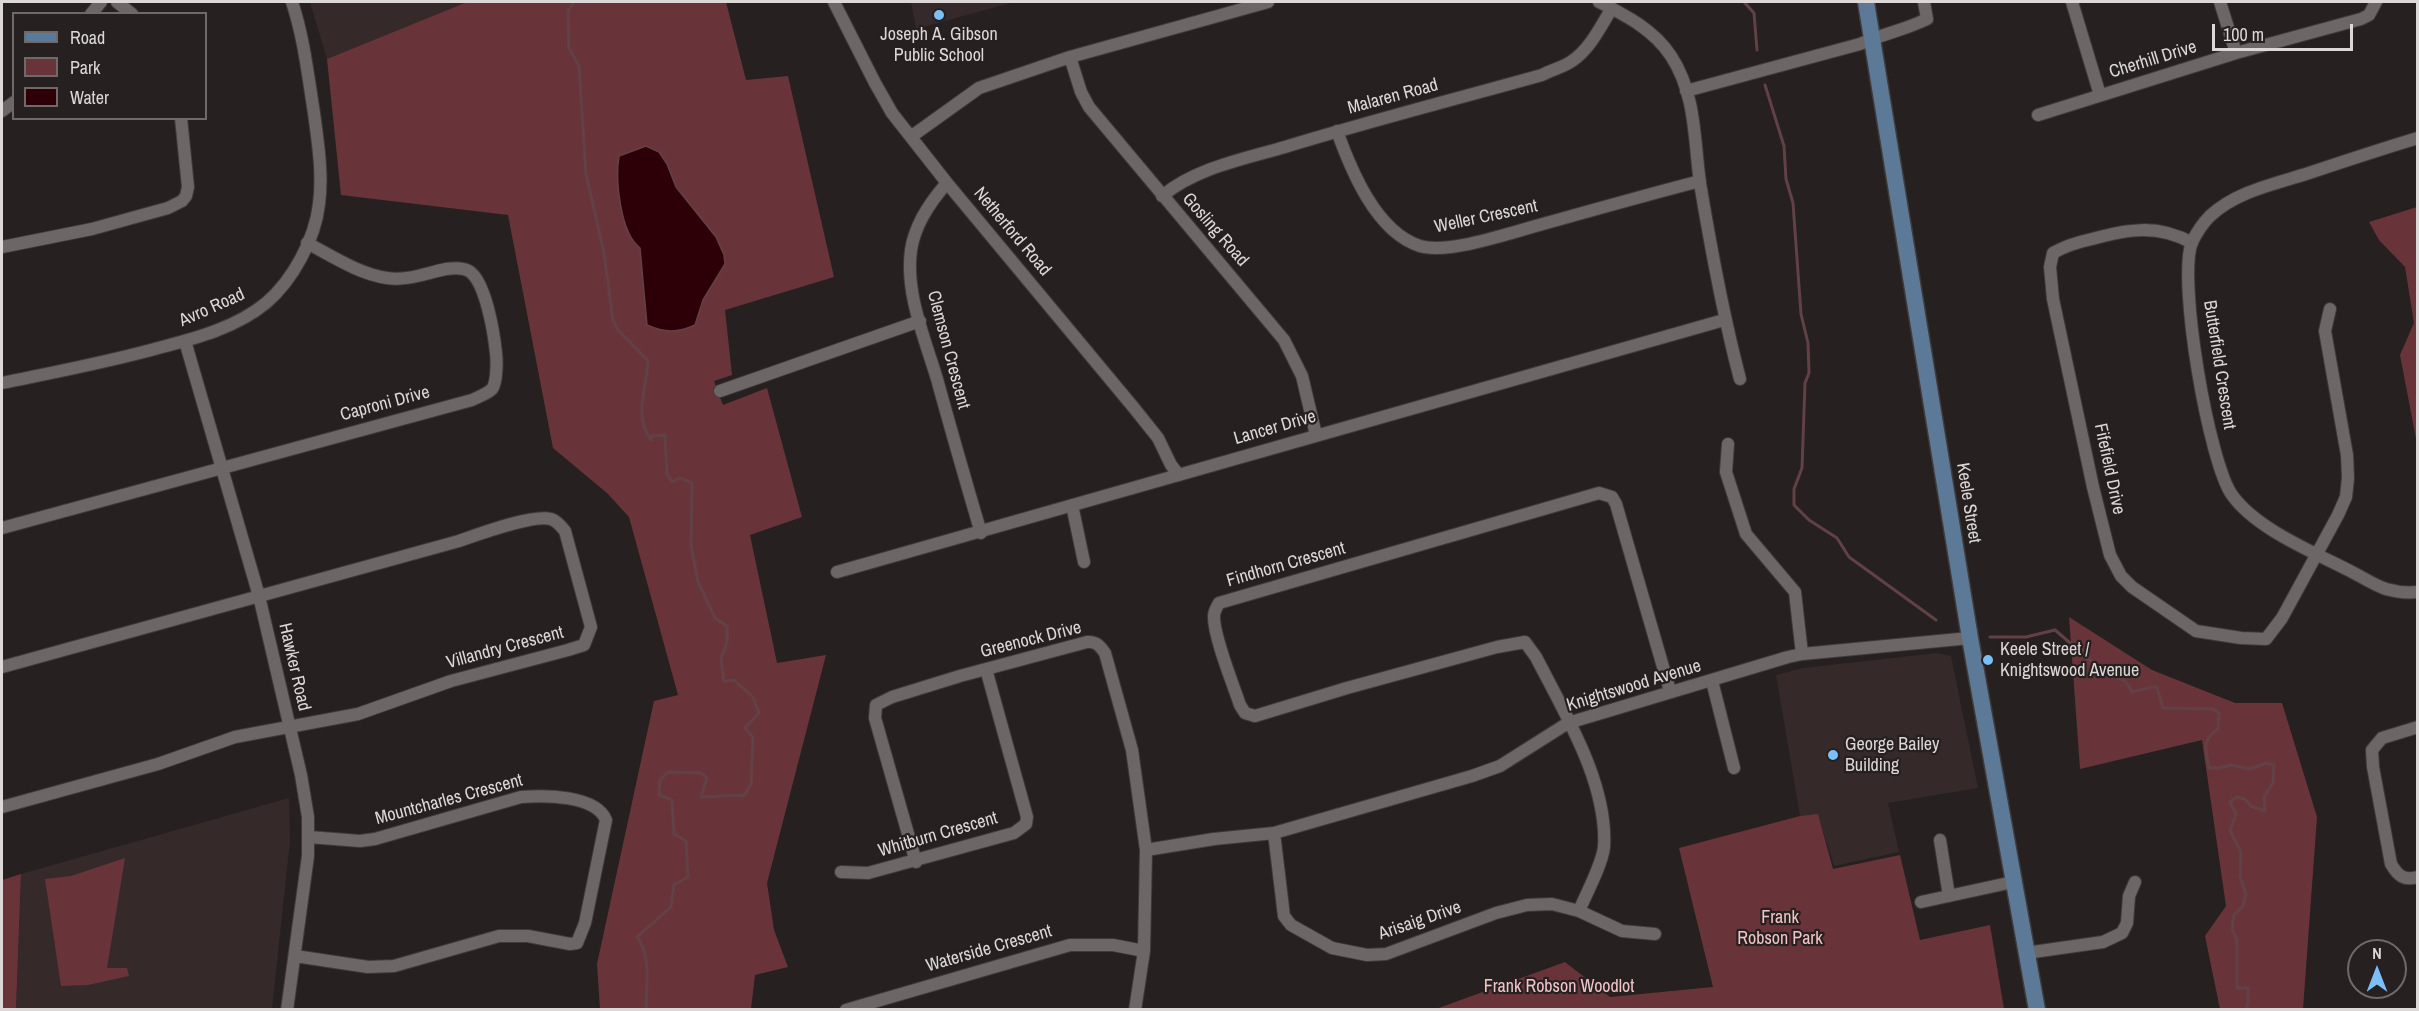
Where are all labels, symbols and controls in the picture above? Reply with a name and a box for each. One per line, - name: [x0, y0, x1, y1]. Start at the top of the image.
- marker: Joseph A. Gibson Public School: [932, 8, 946, 22]
- legend: [12, 12, 207, 120]
- scale bar: [2215, 12, 2356, 50]
- text: 100 m: [2223, 22, 2264, 47]
- place label: Joseph A. Gibson Public School: [880, 24, 998, 66]
- text: Road: [70, 25, 105, 50]
- street label: Cherhill Drive: [2107, 36, 2199, 84]
- text: Park: [70, 55, 100, 80]
- street label: Malaren Road: [1345, 75, 1441, 119]
- text: Water: [70, 85, 109, 110]
- street label: Netherford Road: [969, 183, 1055, 281]
- street label: Gosling Road: [1177, 189, 1253, 271]
- street label: Weller Crescent: [1433, 196, 1539, 238]
- street label: Avro Road: [176, 284, 248, 332]
- street label: Clemson Crescent: [922, 289, 974, 411]
- street label: Butterfield Crescent: [2198, 299, 2240, 431]
- street label: Caproni Drive: [338, 382, 432, 426]
- street label: Lancer Drive: [1231, 406, 1319, 450]
- street label: Fifefield Drive: [2089, 421, 2129, 517]
- street label: Keele Street: [1951, 461, 1985, 545]
- street label: Findhorn Crescent: [1224, 538, 1348, 592]
- street label: Greenock Drive: [978, 617, 1084, 663]
- street label: Hawker Road: [273, 621, 315, 713]
- street label: Villandry Crescent: [444, 622, 566, 674]
- place label: Keele Street / Knightswood Avenue: [2000, 639, 2139, 682]
- marker: Keele Street / Knightswood Avenue: [1981, 653, 1995, 667]
- street label: Knightswood Avenue: [1564, 655, 1704, 717]
- place label: George Bailey Building: [1845, 734, 1939, 777]
- marker: George Bailey Building: [1826, 748, 1840, 762]
- street label: Mountcharles Crescent: [373, 770, 525, 830]
- street label: Whitburn Crescent: [876, 808, 1000, 862]
- street label: Arisaig Drive: [1376, 897, 1464, 945]
- park label: Frank Robson Park: [1737, 907, 1823, 950]
- street label: Waterside Crescent: [924, 921, 1054, 977]
- north arrow: [2347, 939, 2407, 999]
- text: N: [2372, 942, 2382, 964]
- park label: Frank Robson Woodlot: [1484, 976, 1634, 998]

